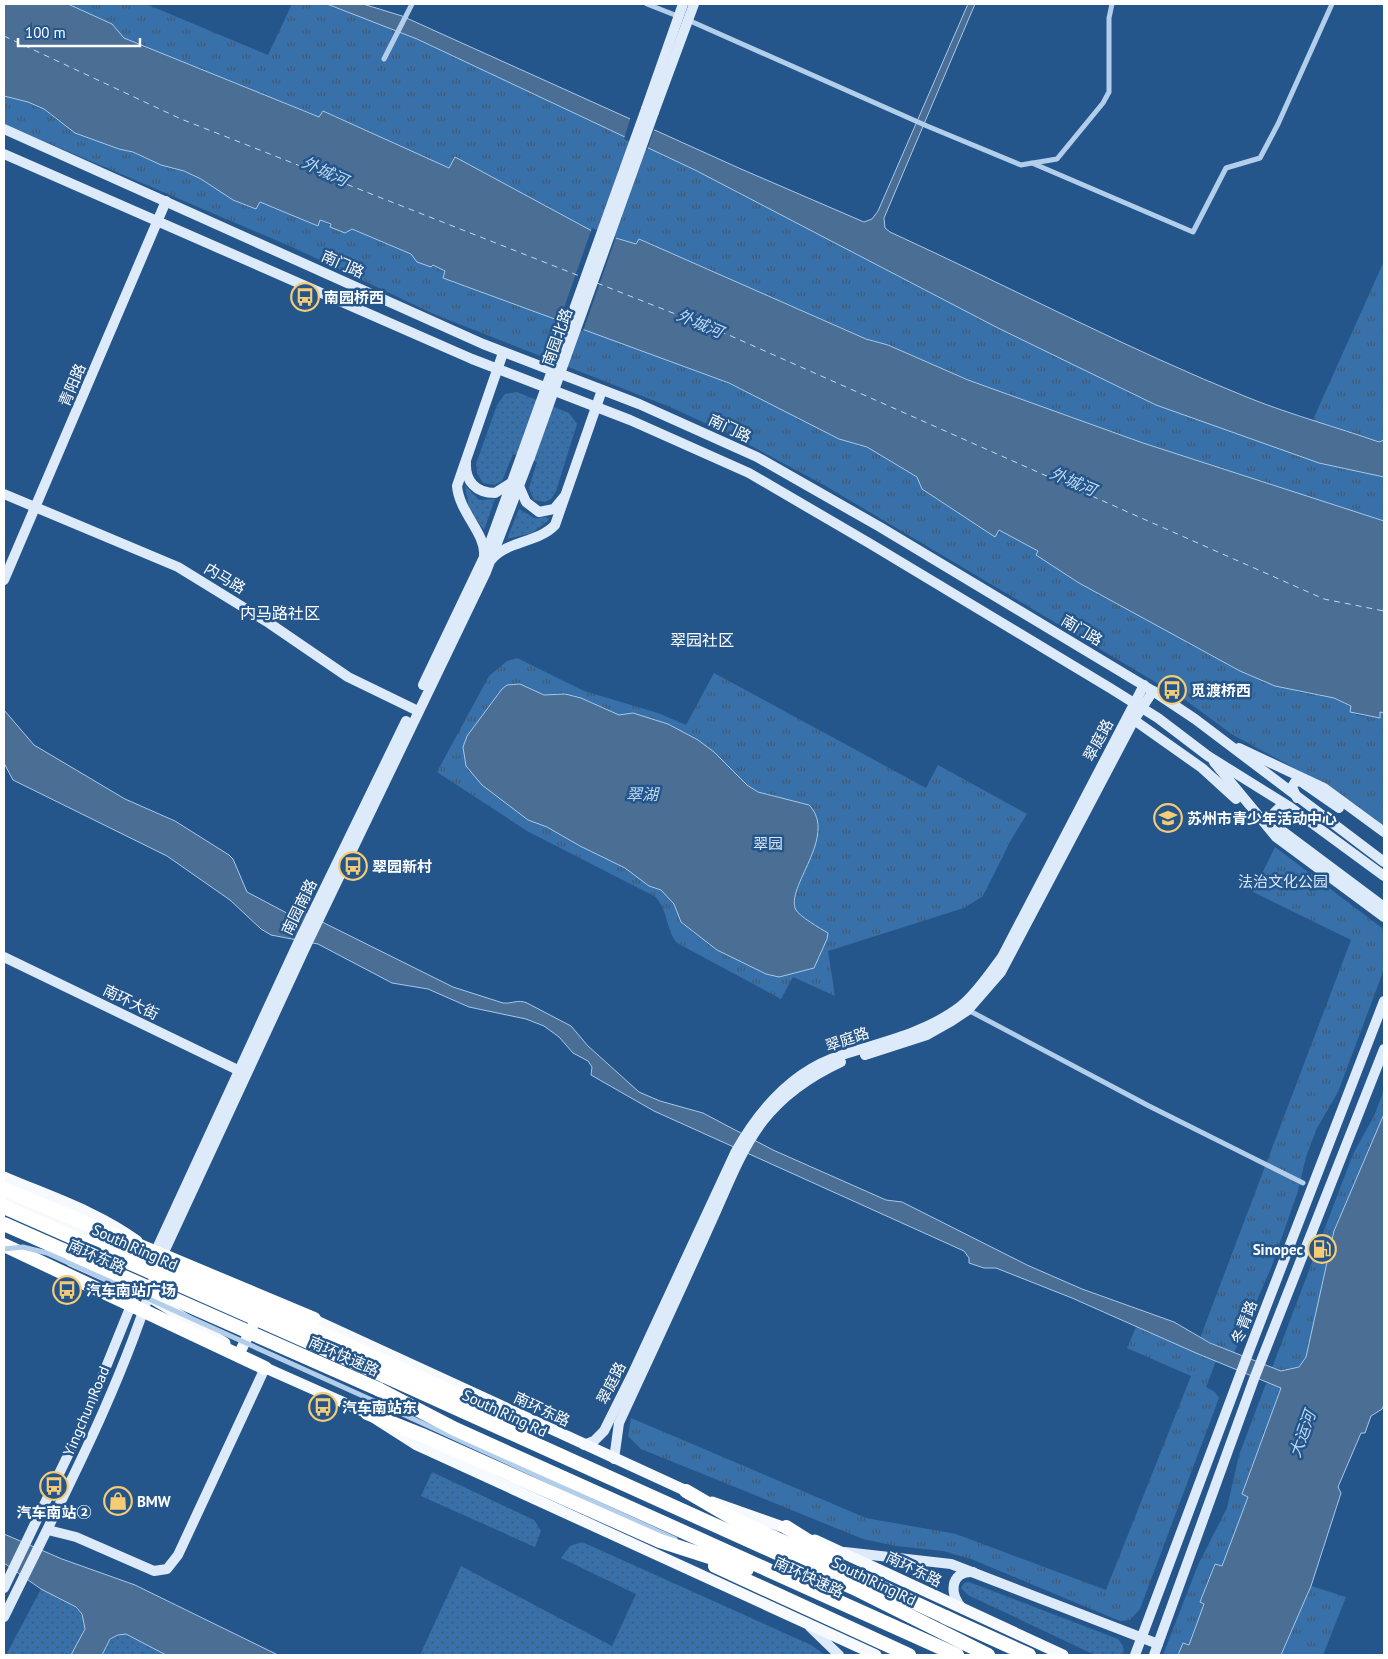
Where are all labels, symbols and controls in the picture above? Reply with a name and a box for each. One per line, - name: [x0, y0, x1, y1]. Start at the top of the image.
- scale bar: [18, 15, 140, 47]
- text: 100 m: [25, 23, 66, 42]
- water label: 外城河: [299, 152, 354, 191]
- street label: 南门路: [319, 246, 367, 282]
- bus stop icon: 南园桥西: [290, 282, 320, 312]
- place label: 南园桥西: [324, 288, 384, 307]
- water label: 外城河: [674, 304, 729, 343]
- street label: 南园北路: [538, 306, 576, 368]
- street label: 青阳路: [54, 361, 90, 409]
- street label: 南门路: [706, 410, 754, 446]
- water label: 外城河: [1047, 462, 1102, 501]
- street label: 内马路: [201, 558, 249, 598]
- district label: 内马路社区: [240, 603, 320, 623]
- street label: 南门路: [1058, 610, 1106, 650]
- district label: 翠园社区: [670, 630, 734, 650]
- bus stop icon: 觅渡桥西: [1157, 675, 1187, 705]
- place label: 觅渡桥西: [1191, 681, 1251, 700]
- street label: 翠庭路: [1079, 716, 1117, 764]
- water label: 翠湖: [626, 784, 661, 804]
- school or university icon: 苏州市青少年活动中心: [1153, 803, 1183, 833]
- place label: 苏州市青少年活动中心: [1187, 809, 1337, 828]
- park label: 翠园: [753, 834, 783, 853]
- bus stop icon: 翠园新村: [338, 851, 368, 881]
- place label: 翠园新村: [372, 857, 432, 876]
- park label: 法治文化公园: [1238, 872, 1328, 891]
- street label: 南园南路: [277, 876, 321, 938]
- street label: 南环大街: [100, 980, 162, 1024]
- street label: 翠庭路: [823, 1023, 871, 1055]
- street label: South Ring Rd: [89, 1220, 181, 1274]
- fuel station icon: Sinopec: [1307, 1234, 1337, 1264]
- street label: 南环东路: [66, 1235, 128, 1277]
- place label: Sinopec: [1253, 1240, 1304, 1259]
- bus stop icon: 汽车南站广场: [52, 1275, 82, 1305]
- place label: 汽车南站广场: [86, 1281, 176, 1300]
- street label: 冬青路: [1227, 1298, 1261, 1346]
- street label: 南环快速路: [306, 1332, 382, 1380]
- street label: 翠庭路: [592, 1359, 630, 1407]
- street label: Yingchun Road: [59, 1363, 113, 1459]
- street label: South Ring Rd: [459, 1385, 551, 1441]
- street label: 南环东路: [511, 1388, 573, 1430]
- bus stop icon: 汽车南站东: [308, 1392, 338, 1422]
- place label: 汽车南站东: [342, 1398, 417, 1417]
- water label: 大运河: [1284, 1405, 1321, 1460]
- bus stop icon: 汽车南站②: [39, 1471, 69, 1501]
- shop icon: BMW: [103, 1486, 133, 1516]
- place label: BMW: [137, 1492, 171, 1511]
- place label: 汽车南站②: [16, 1503, 92, 1522]
- street label: 南环东路: [883, 1547, 945, 1591]
- street label: South Ring Rd: [829, 1552, 919, 1610]
- street label: 南环快速路: [771, 1553, 847, 1601]

